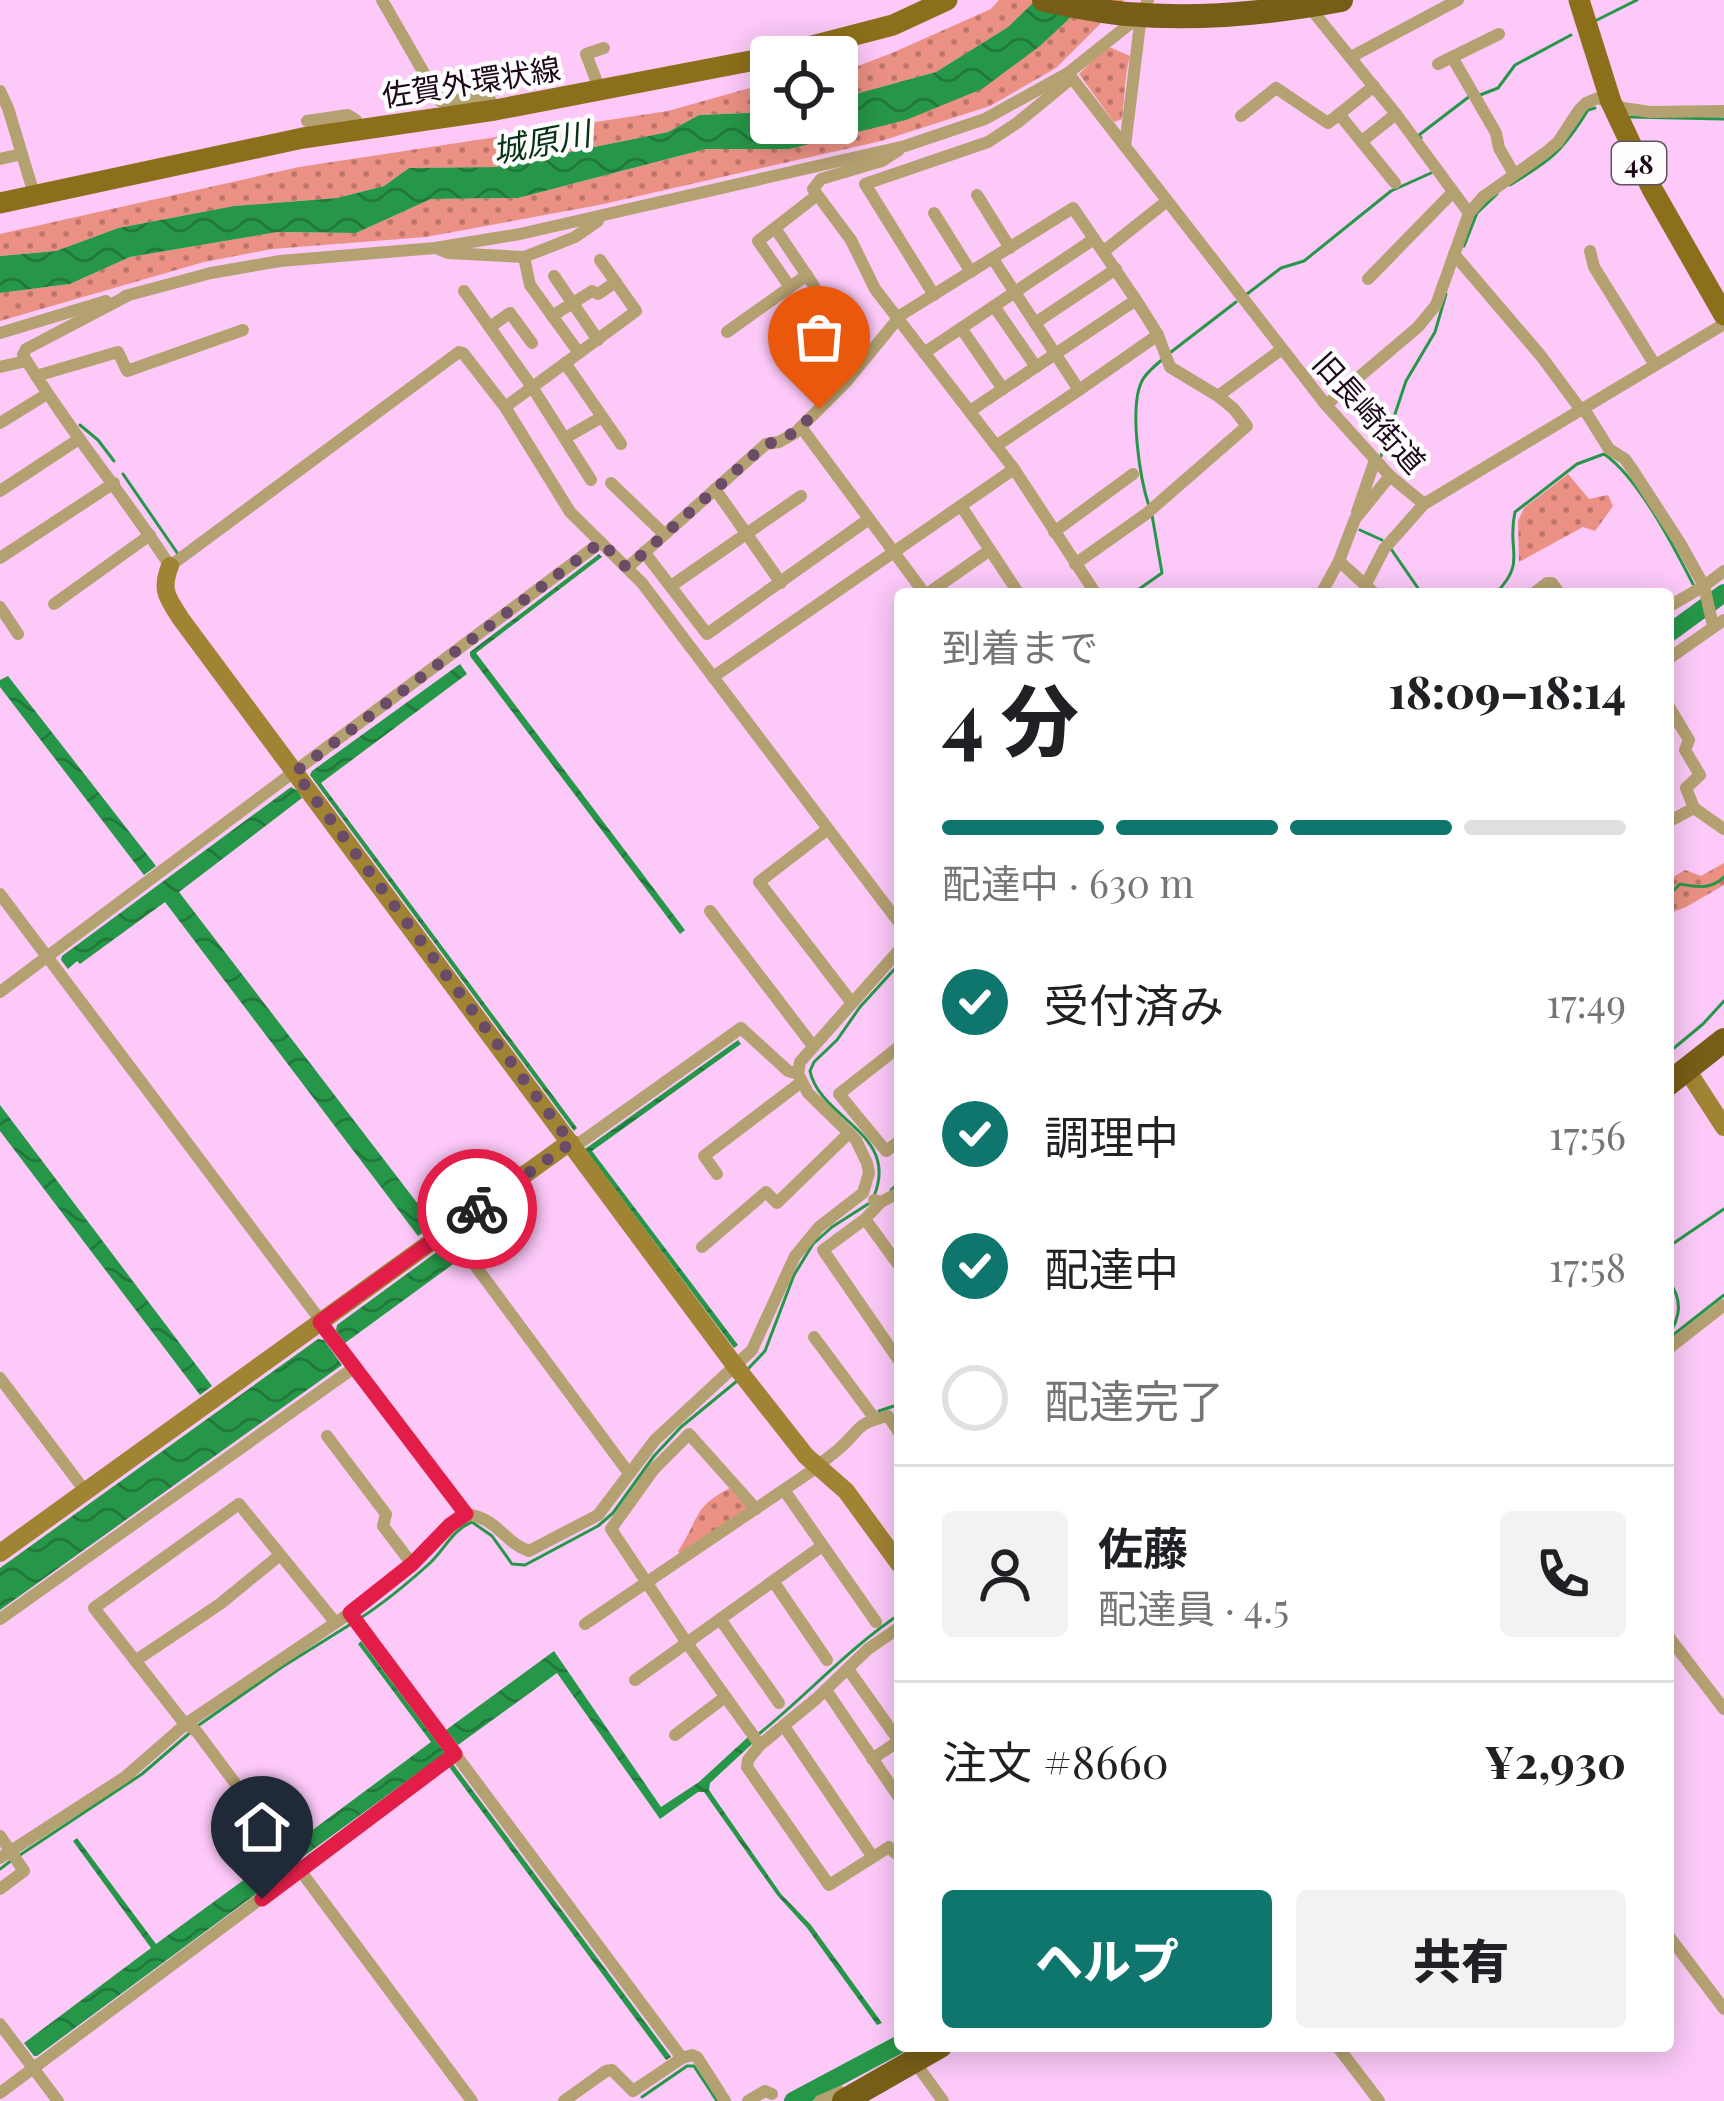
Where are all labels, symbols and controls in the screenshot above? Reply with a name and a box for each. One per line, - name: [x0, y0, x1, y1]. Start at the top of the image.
- map controls: [750, 36, 858, 144]
- button: locate: [750, 36, 858, 144]
- street label: 佐賀外環状線: [379, 47, 563, 115]
- water label: 城原川: [488, 108, 597, 171]
- road number: 48: [1612, 142, 1666, 184]
- pin: [768, 286, 870, 409]
- icon: bag: [786, 304, 852, 370]
- street label: 旧長崎街道: [1305, 343, 1435, 481]
- text: 到着まで: [942, 620, 1098, 672]
- text: 18:09–18:14: [1389, 660, 1626, 720]
- text: 4 分: [942, 666, 1079, 770]
- text: 配達中 · 630 m: [942, 856, 1194, 908]
- icon: check: [942, 969, 1008, 1035]
- text: 受付済み: [1044, 973, 1224, 1033]
- text: 17:49: [1546, 976, 1626, 1028]
- icon: check: [942, 1101, 1008, 1167]
- text: 調理中: [1044, 1105, 1179, 1165]
- text: 17:56: [1549, 1108, 1626, 1160]
- courier: [417, 1149, 537, 1269]
- icon: bike: [444, 1176, 510, 1242]
- icon: check: [942, 1233, 1008, 1299]
- text: 配達中: [1044, 1237, 1179, 1297]
- text: 17:58: [1549, 1240, 1626, 1292]
- text: 配達完了: [1044, 1369, 1224, 1429]
- button: person: [942, 1511, 1068, 1637]
- button: phone: [1500, 1511, 1626, 1637]
- text: 佐藤: [1098, 1516, 1188, 1576]
- text: 配達員 · 4.5: [1098, 1581, 1289, 1633]
- text: 注文 #8660: [942, 1730, 1169, 1790]
- text: ¥2,930: [1484, 1730, 1626, 1790]
- pin: [211, 1776, 313, 1899]
- icon: home: [229, 1794, 295, 1860]
- button: ヘルプ: [942, 1890, 1272, 2028]
- button: 共有: [1296, 1890, 1626, 2028]

